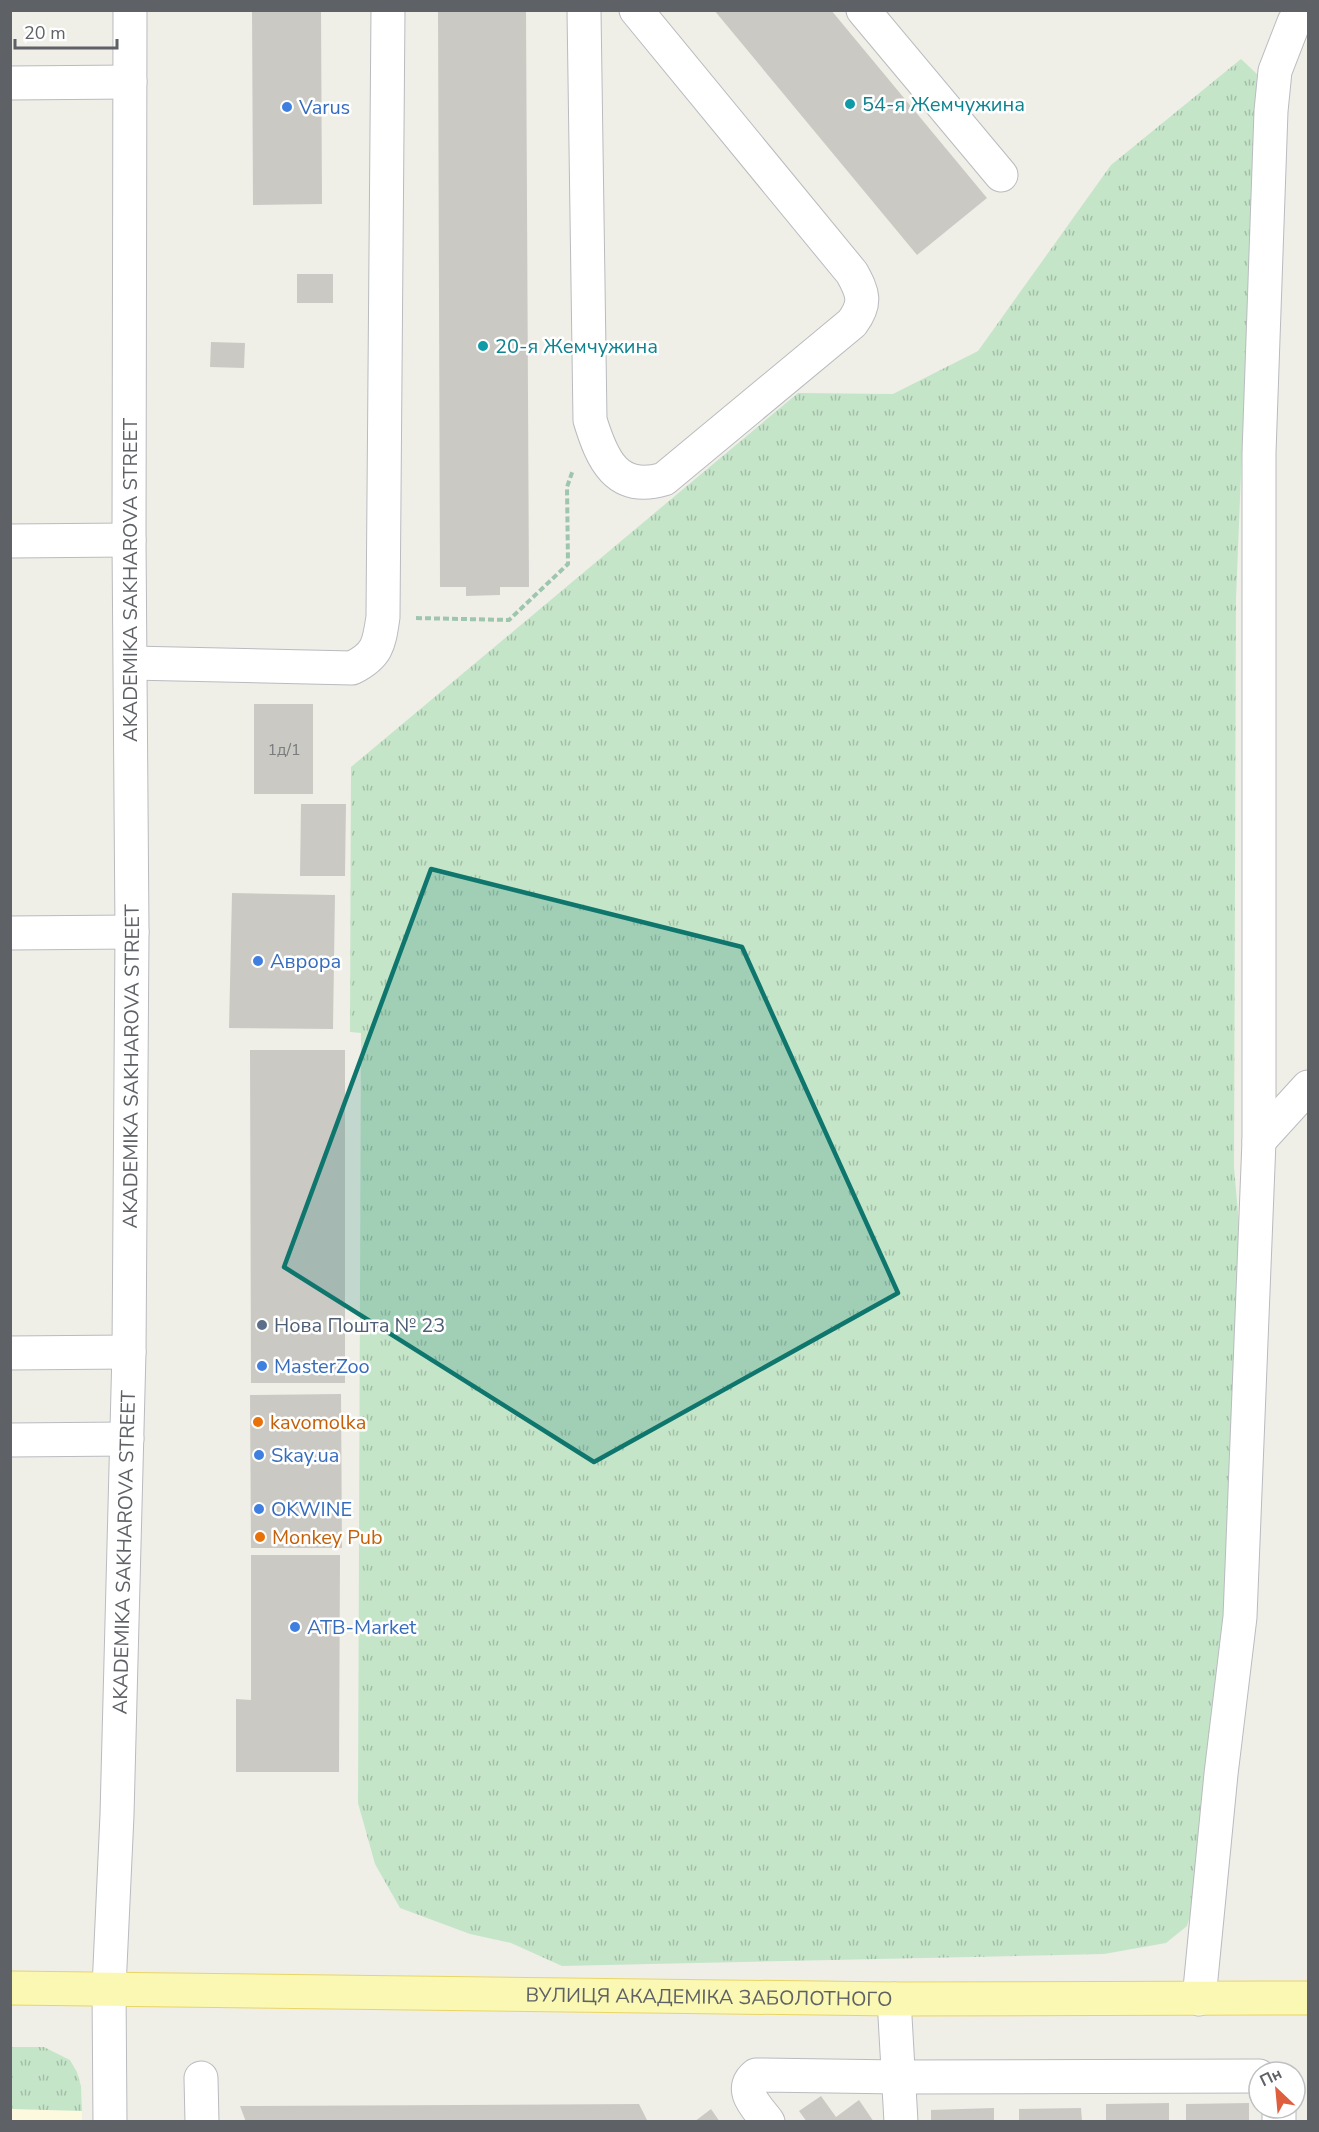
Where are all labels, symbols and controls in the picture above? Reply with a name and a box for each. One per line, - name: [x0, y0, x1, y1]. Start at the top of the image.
- scale bar: [15, 12, 117, 50]
- text: 20 m: [24, 21, 66, 45]
- place label: 54-я Жемчужина: [862, 91, 1025, 118]
- place label: Varus: [298, 94, 350, 121]
- marker: 54-я Жемчужина: [843, 97, 857, 111]
- marker: Varus: [280, 100, 294, 114]
- place label: 20-я Жемчужина: [495, 333, 658, 360]
- marker: 20-я Жемчужина: [476, 339, 490, 353]
- street label: AKADEMIKA SAKHAROVA STREET: [117, 418, 144, 742]
- house number: 1д/1: [267, 739, 301, 761]
- street label: AKADEMIKA SAKHAROVA STREET: [117, 904, 146, 1228]
- place label: Аврора: [270, 948, 341, 975]
- marker: Аврора: [251, 954, 265, 968]
- place label: Нова Пошта № 23: [274, 1312, 445, 1339]
- marker: Нова Пошта № 23: [255, 1318, 269, 1332]
- place label: MasterZoo: [274, 1353, 370, 1380]
- marker: MasterZoo: [255, 1359, 269, 1373]
- street label: AKADEMIKA SAKHAROVA STREET: [107, 1390, 142, 1715]
- place label: kavomolka: [270, 1409, 366, 1436]
- marker: kavomolka: [251, 1415, 265, 1429]
- place label: Skay.ua: [271, 1442, 339, 1469]
- marker: Skay.ua: [252, 1448, 266, 1462]
- place label: OKWINE: [271, 1496, 352, 1523]
- marker: OKWINE: [252, 1502, 266, 1516]
- place label: Monkey Pub: [272, 1524, 383, 1551]
- marker: Monkey Pub: [253, 1530, 267, 1544]
- place label: ATB-Market: [307, 1614, 417, 1641]
- marker: ATB-Market: [288, 1620, 302, 1634]
- street label: ВУЛИЦЯ АКАДЕМІКА ЗАБОЛОТНОГО: [525, 1981, 892, 2013]
- north arrow: [1247, 2060, 1307, 2120]
- text: Пн: [1256, 2063, 1286, 2092]

